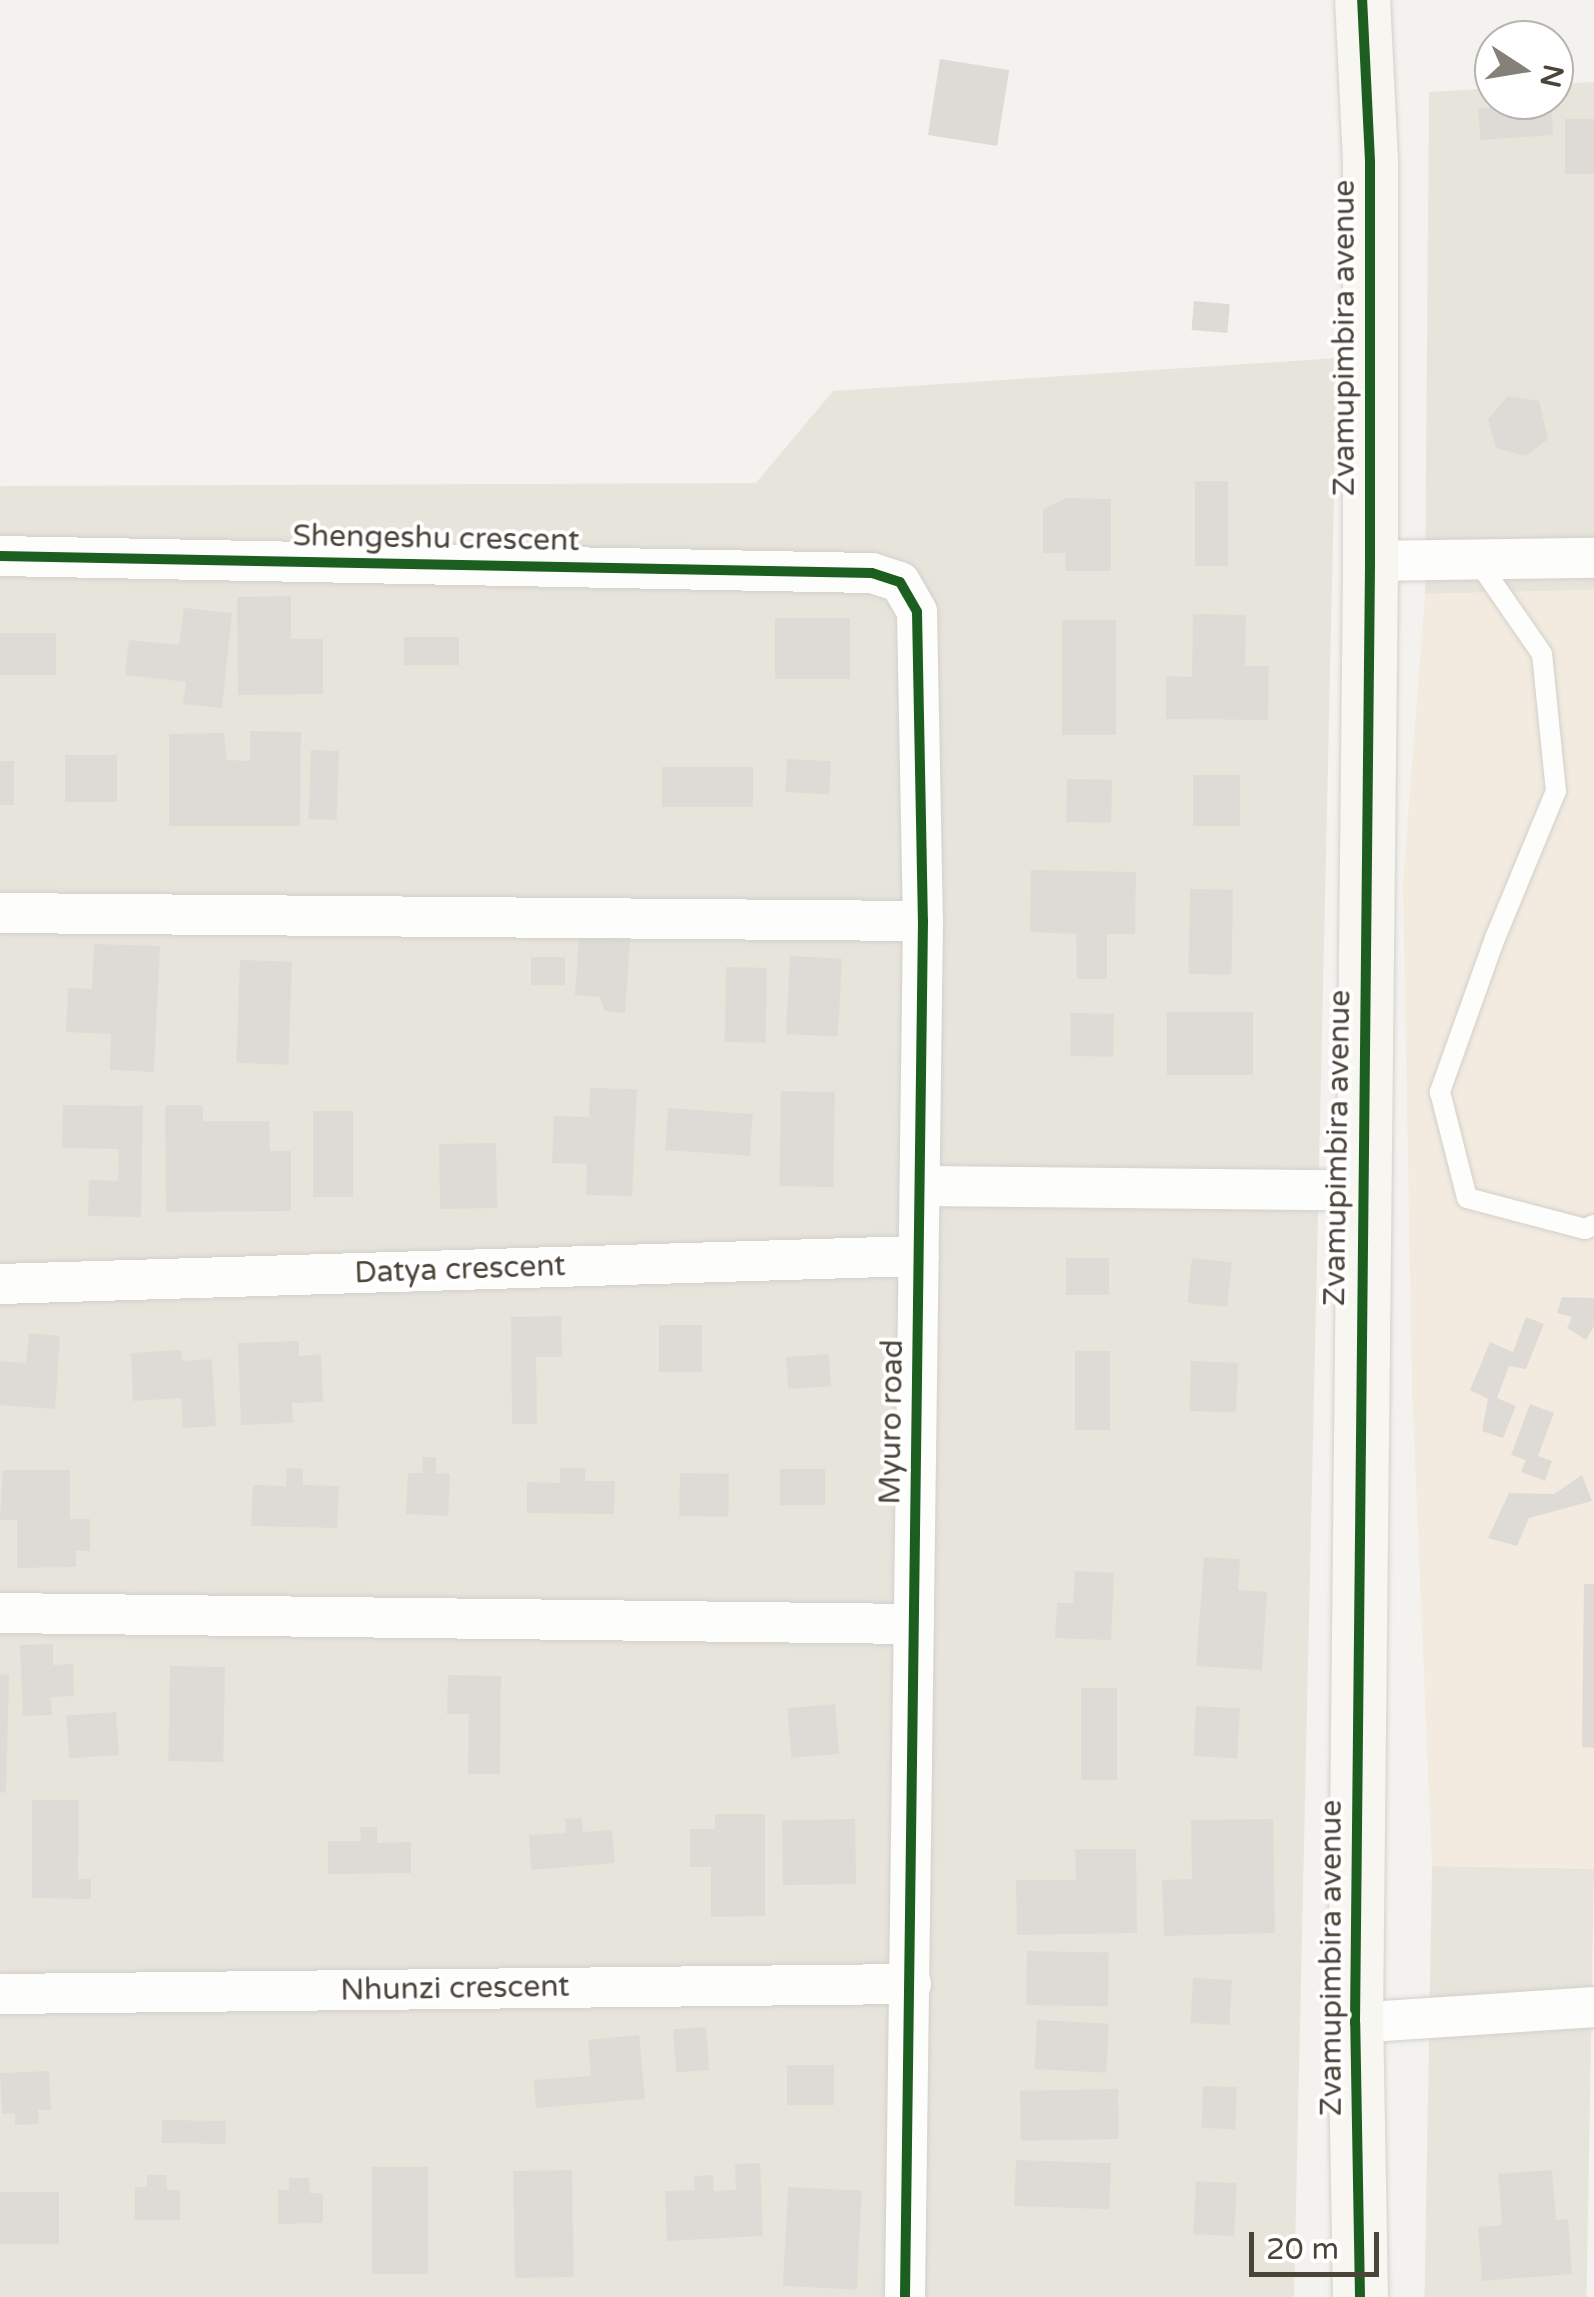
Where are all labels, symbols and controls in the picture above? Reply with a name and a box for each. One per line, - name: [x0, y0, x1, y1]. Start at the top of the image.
- north arrow: [1474, 20, 1574, 120]
- text: N: [1532, 61, 1570, 90]
- street label: Zvamupimbira avenue: [1327, 180, 1363, 496]
- street label: Shengeshu crescent: [292, 518, 580, 560]
- street label: Zvamupimbira avenue: [1317, 989, 1359, 1307]
- street label: Datya crescent: [354, 1248, 566, 1292]
- street label: Myuro road: [873, 1339, 911, 1505]
- street label: Zvamupimbira avenue: [1314, 1800, 1350, 2116]
- street label: Nhunzi crescent: [340, 1969, 570, 2009]
- scale bar: [1254, 2212, 1384, 2274]
- text: 20 m: [1266, 2231, 1339, 2268]

